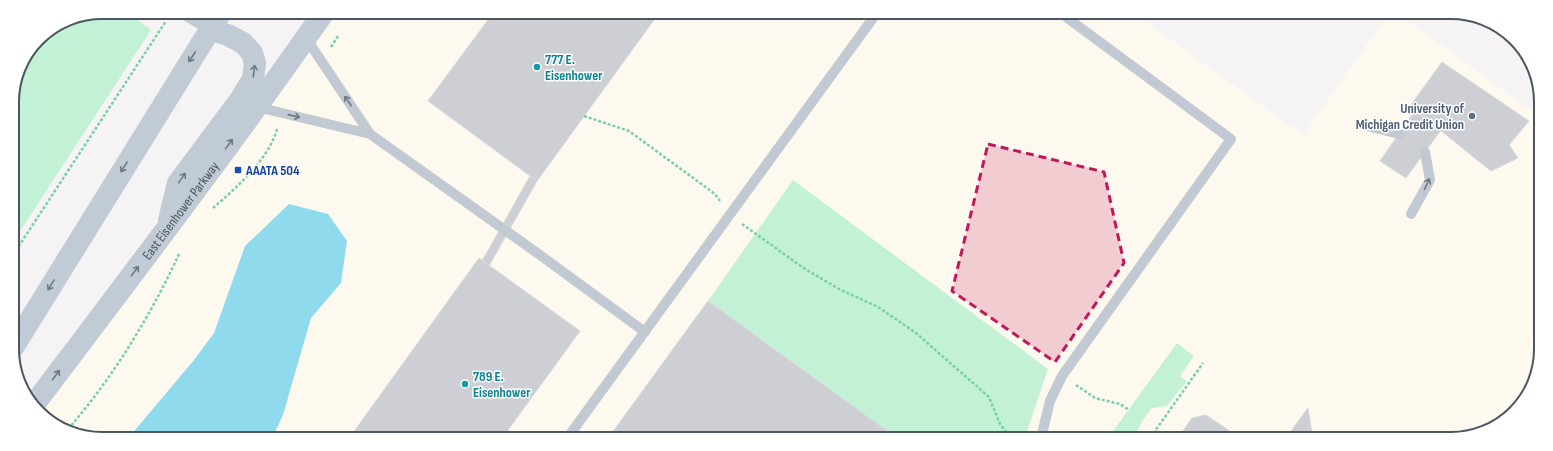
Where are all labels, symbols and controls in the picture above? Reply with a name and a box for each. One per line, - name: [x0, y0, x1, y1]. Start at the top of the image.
- one-way arrow: [188, 51, 196, 63]
- place label: 777 E. Eisenhower: [545, 51, 603, 84]
- marker: 777 E. Eisenhower: [532, 62, 542, 72]
- one-way arrow: [250, 65, 258, 78]
- one-way arrow: [344, 96, 352, 107]
- place label: University of Michigan Credit Union: [1356, 100, 1465, 133]
- marker: University of Michigan Credit Union: [1467, 111, 1477, 121]
- one-way arrow: [288, 112, 301, 120]
- one-way arrow: [225, 139, 233, 150]
- street label: East Eisenhower Parkway: [139, 158, 223, 263]
- one-way arrow: [120, 161, 128, 172]
- place label: AAATA 504: [245, 162, 300, 179]
- marker: AAATA 504: [233, 165, 243, 175]
- one-way arrow: [178, 173, 186, 184]
- one-way arrow: [1424, 178, 1431, 190]
- one-way arrow: [131, 266, 139, 277]
- one-way arrow: [47, 279, 55, 291]
- place label: 789 E. Eisenhower: [473, 368, 531, 401]
- one-way arrow: [52, 369, 61, 380]
- marker: 789 E. Eisenhower: [460, 379, 470, 389]

